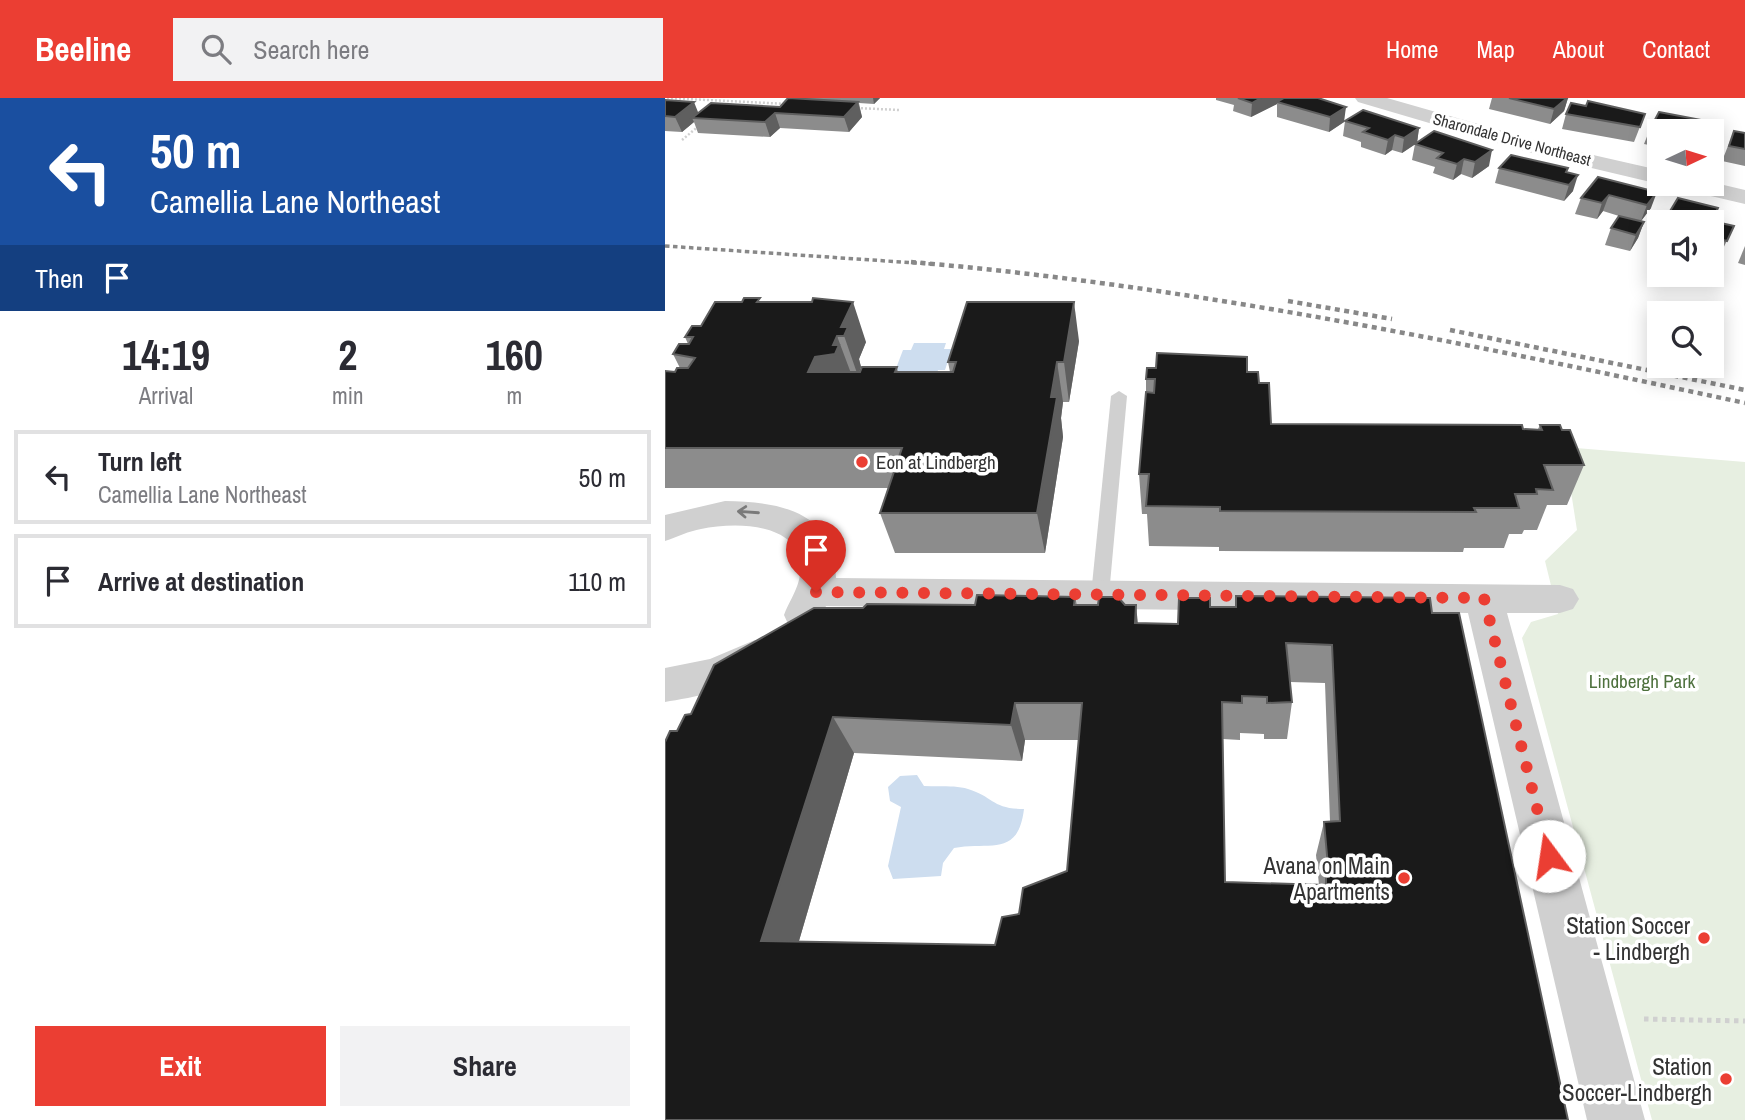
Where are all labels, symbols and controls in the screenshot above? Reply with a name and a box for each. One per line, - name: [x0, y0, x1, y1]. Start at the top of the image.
- search box: [173, 18, 663, 81]
- text: Beeline: [35, 27, 131, 71]
- icon: search: [197, 30, 235, 68]
- text: Search here: [253, 32, 369, 67]
- text: Home: [1386, 33, 1438, 65]
- text: Map: [1476, 33, 1515, 65]
- text: About: [1553, 33, 1604, 65]
- text: Contact: [1642, 33, 1710, 65]
- street label: Sharondale Drive Northeast: [1431, 107, 1594, 171]
- text: 50 m: [150, 117, 242, 183]
- north arrow: [1647, 119, 1724, 196]
- map controls: [1647, 119, 1724, 378]
- icon: left: [35, 126, 126, 217]
- text: Camellia Lane Northeast: [150, 180, 440, 223]
- button: sound: [1647, 210, 1724, 287]
- icon: arrive: [98, 259, 136, 297]
- text: Then: [35, 261, 84, 296]
- button: search: [1647, 301, 1724, 378]
- text: 14:19: [122, 327, 210, 383]
- text: 2: [338, 327, 357, 383]
- text: 160: [486, 327, 543, 383]
- text: Arrival: [139, 380, 193, 411]
- text: min: [332, 380, 364, 411]
- text: m: [506, 380, 522, 411]
- text: Turn left: [98, 444, 182, 479]
- place label: Eon at Lindbergh: [876, 449, 996, 475]
- marker: Eon at Lindbergh: [854, 454, 870, 470]
- icon: left: [39, 458, 77, 496]
- text: 50 m: [579, 460, 626, 495]
- text: Camellia Lane Northeast: [98, 479, 307, 510]
- one-way arrow: [736, 506, 759, 519]
- pin: [786, 520, 846, 592]
- icon: arrive: [797, 531, 835, 569]
- icon: arrive: [39, 562, 77, 600]
- text: Arrive at destination: [98, 564, 304, 599]
- text: 110 m: [568, 564, 626, 599]
- park label: Lindbergh Park: [1589, 668, 1695, 694]
- position arrow: [1512, 819, 1586, 893]
- place label: Avana on Main Apartments: [1262, 850, 1390, 907]
- marker: Avana on Main Apartments: [1396, 870, 1412, 886]
- place label: Station Soccer - Lindbergh: [1566, 910, 1691, 967]
- marker: Station Soccer - Lindbergh: [1696, 930, 1712, 946]
- button: Exit: [35, 1026, 326, 1106]
- button: Share: [340, 1026, 630, 1106]
- place label: Station Soccer-Lindbergh: [1562, 1051, 1712, 1108]
- marker: Station Soccer-Lindbergh: [1718, 1071, 1734, 1087]

